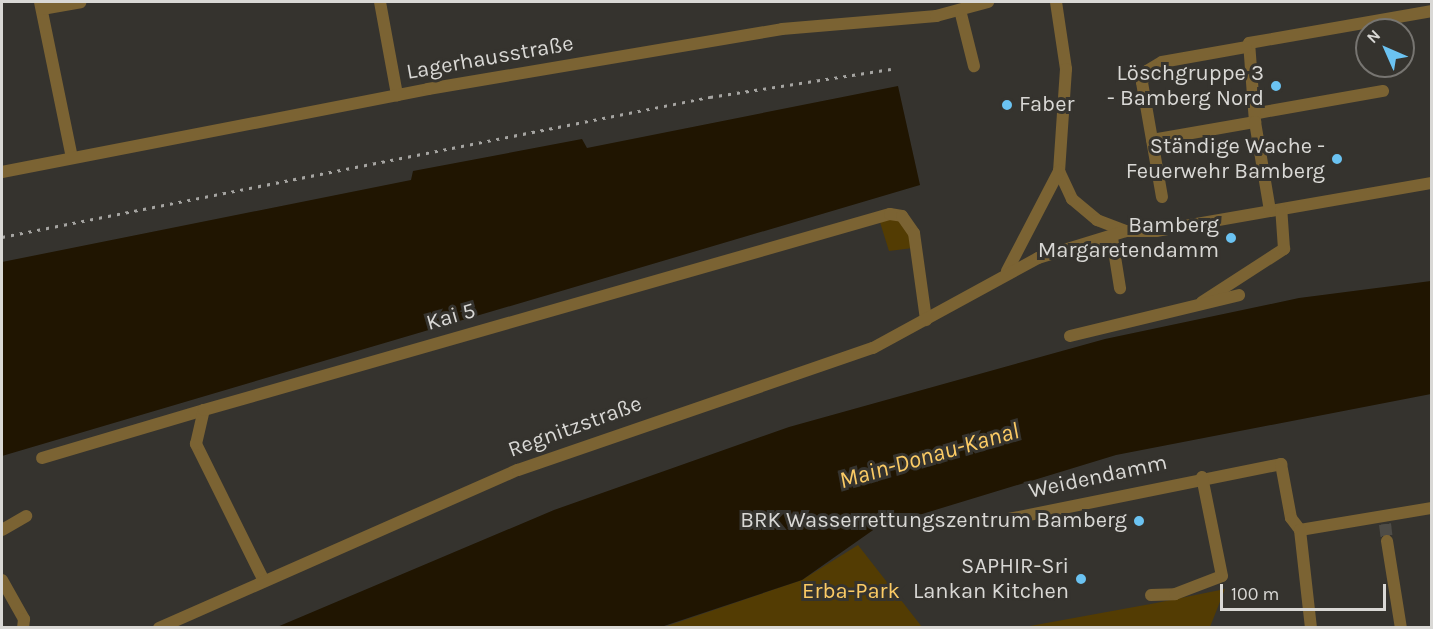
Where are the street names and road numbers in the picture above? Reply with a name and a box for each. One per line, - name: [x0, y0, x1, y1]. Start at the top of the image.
- street label: Lagerhausstraße: [404, 30, 576, 86]
- street label: Kai 5: [423, 297, 479, 337]
- street label: Regnitzstraße: [505, 391, 645, 463]
- street label: Weidendamm: [1026, 449, 1170, 505]

